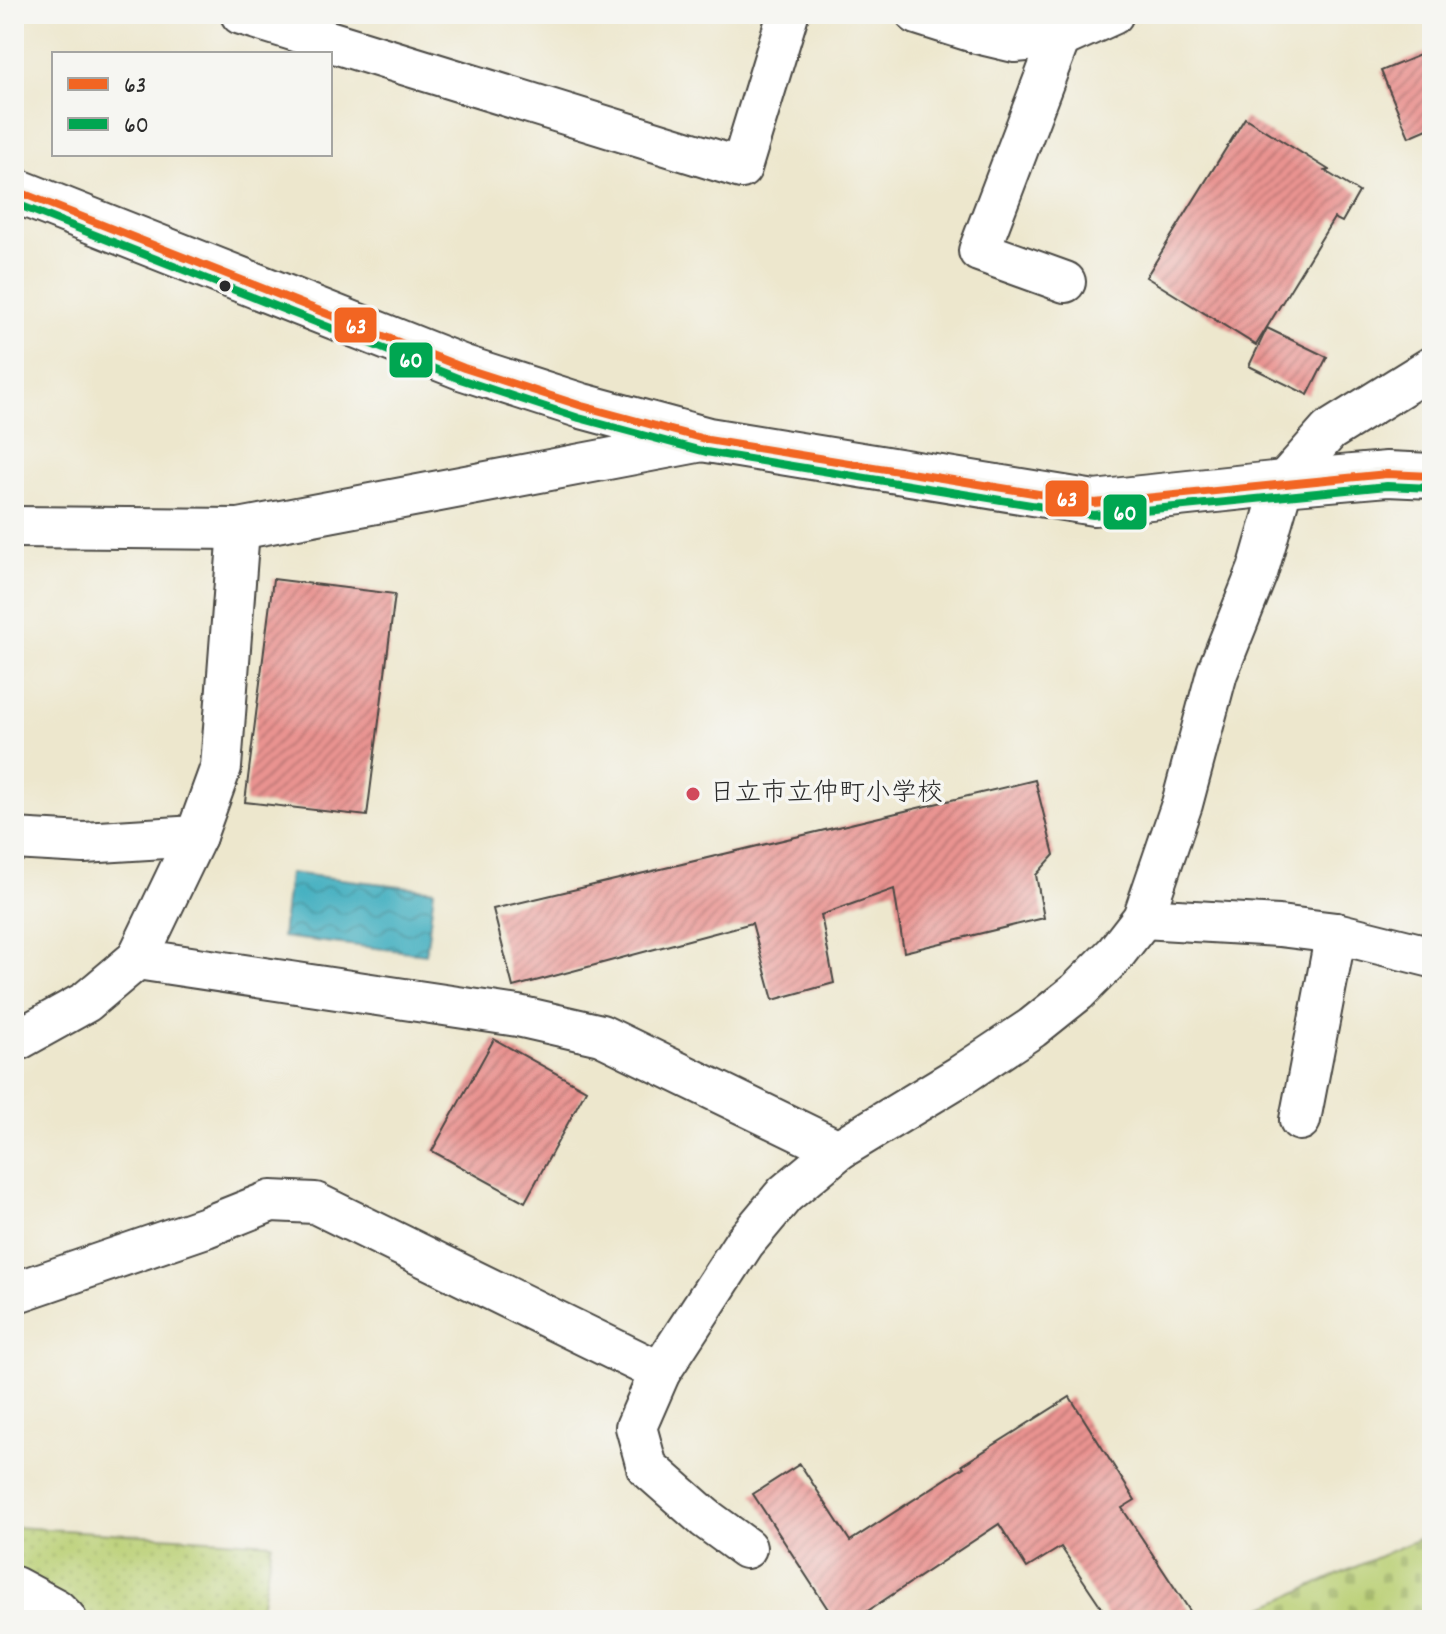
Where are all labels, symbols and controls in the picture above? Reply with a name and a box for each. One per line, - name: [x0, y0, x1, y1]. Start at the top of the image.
- legend: [52, 52, 332, 156]
- text: 63: [124, 70, 146, 104]
- text: 60: [124, 110, 149, 144]
- unlabelled marker: [217, 278, 233, 294]
- line badge: 63: [333, 306, 378, 344]
- text: 63: [346, 313, 366, 344]
- line badge: 60: [388, 341, 434, 379]
- text: 60: [400, 347, 422, 378]
- line badge: 63: [1044, 479, 1090, 518]
- text: 63: [1057, 486, 1077, 517]
- line badge: 60: [1102, 493, 1148, 531]
- text: 60: [1114, 500, 1136, 531]
- place label: 日立市立仲町小学校: [709, 776, 943, 813]
- marker: 日立市立仲町小学校: [684, 785, 702, 803]

